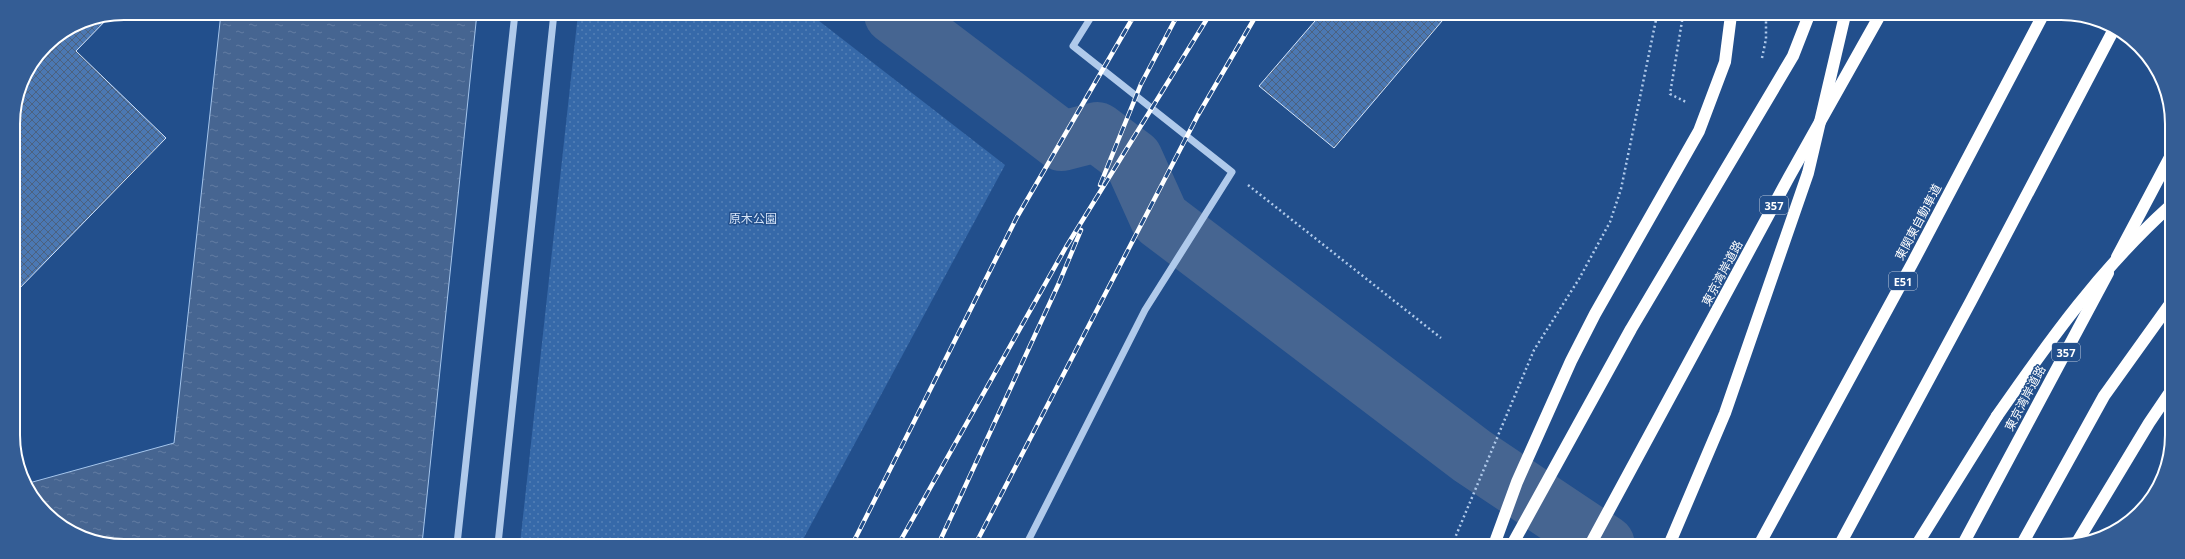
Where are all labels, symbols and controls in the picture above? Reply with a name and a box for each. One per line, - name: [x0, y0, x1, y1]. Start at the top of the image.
- street label: 東関東自動車道: [1891, 181, 1945, 263]
- road number: 357: [1760, 196, 1788, 214]
- park label: 原木公園: [729, 210, 777, 227]
- street label: 東京湾岸道路: [1698, 237, 1746, 309]
- road number: E51: [1889, 272, 1917, 290]
- road number: 357: [2052, 343, 2080, 361]
- street label: 東京湾岸道路: [2001, 362, 2049, 434]

